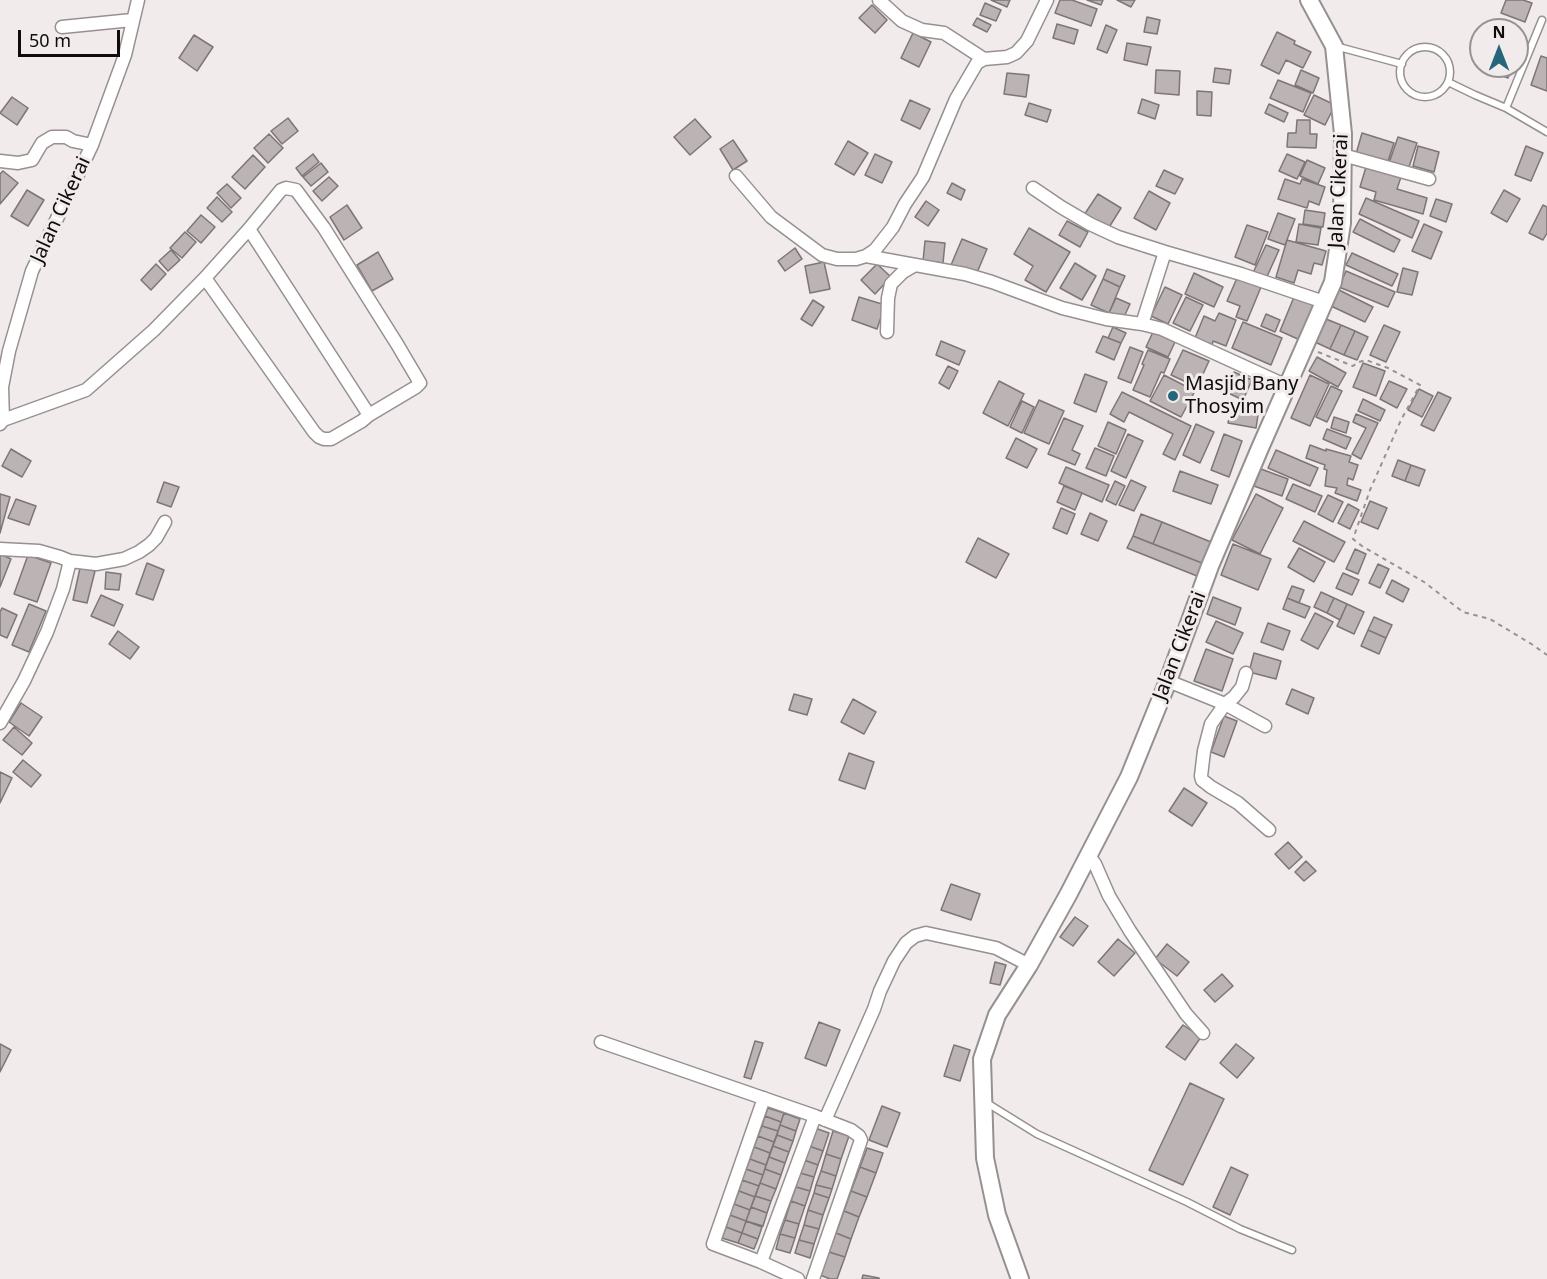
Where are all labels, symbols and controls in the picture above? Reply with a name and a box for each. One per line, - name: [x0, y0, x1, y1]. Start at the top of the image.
- scale bar: [21, 18, 123, 56]
- north arrow: [1469, 18, 1529, 78]
- text: N: [1492, 21, 1506, 43]
- text: 50 m: [29, 28, 71, 52]
- street label: Jalan Cikerai: [1324, 133, 1354, 249]
- street label: Jalan Cikerai: [26, 153, 96, 267]
- place label: Masjid Bany Thosyim: [1185, 372, 1299, 419]
- marker: Masjid Bany Thosyim: [1166, 389, 1180, 403]
- street label: Jalan Cikerai: [1148, 588, 1212, 704]

